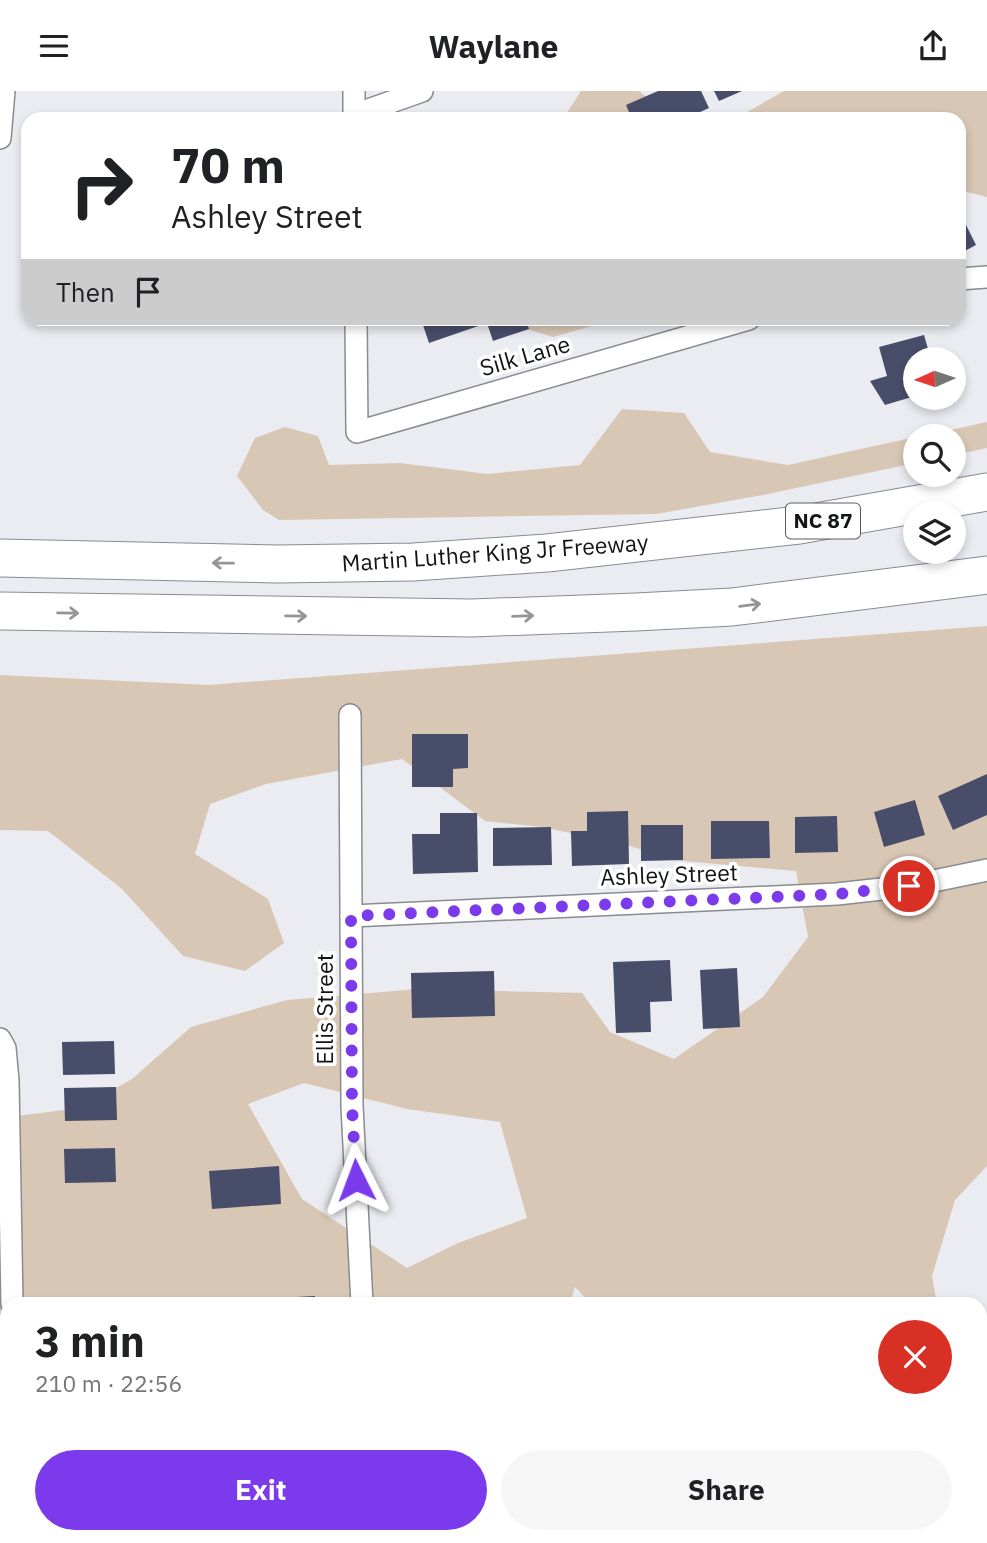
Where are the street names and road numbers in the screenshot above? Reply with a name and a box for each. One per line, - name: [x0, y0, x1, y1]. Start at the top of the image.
- street label: Silk Lane: [476, 328, 573, 382]
- road number: NC 87: [786, 503, 860, 539]
- street label: Martin Luther King Jr Freeway: [341, 526, 650, 578]
- street label: Ashley Street: [600, 857, 738, 891]
- street label: Ellis Street: [309, 953, 339, 1065]

